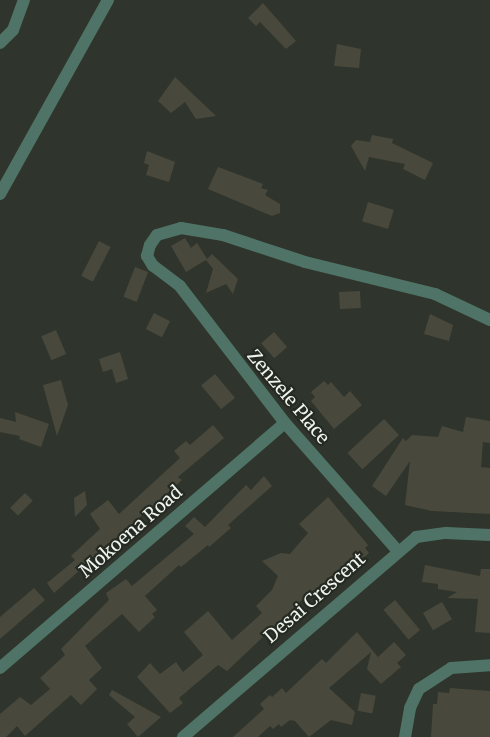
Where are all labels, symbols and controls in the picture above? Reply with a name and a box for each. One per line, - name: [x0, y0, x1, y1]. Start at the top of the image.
- street label: Zenzele Place: [242, 346, 334, 448]
- street label: Mokoena Road: [75, 482, 187, 582]
- street label: Desai Crescent: [260, 548, 370, 648]

